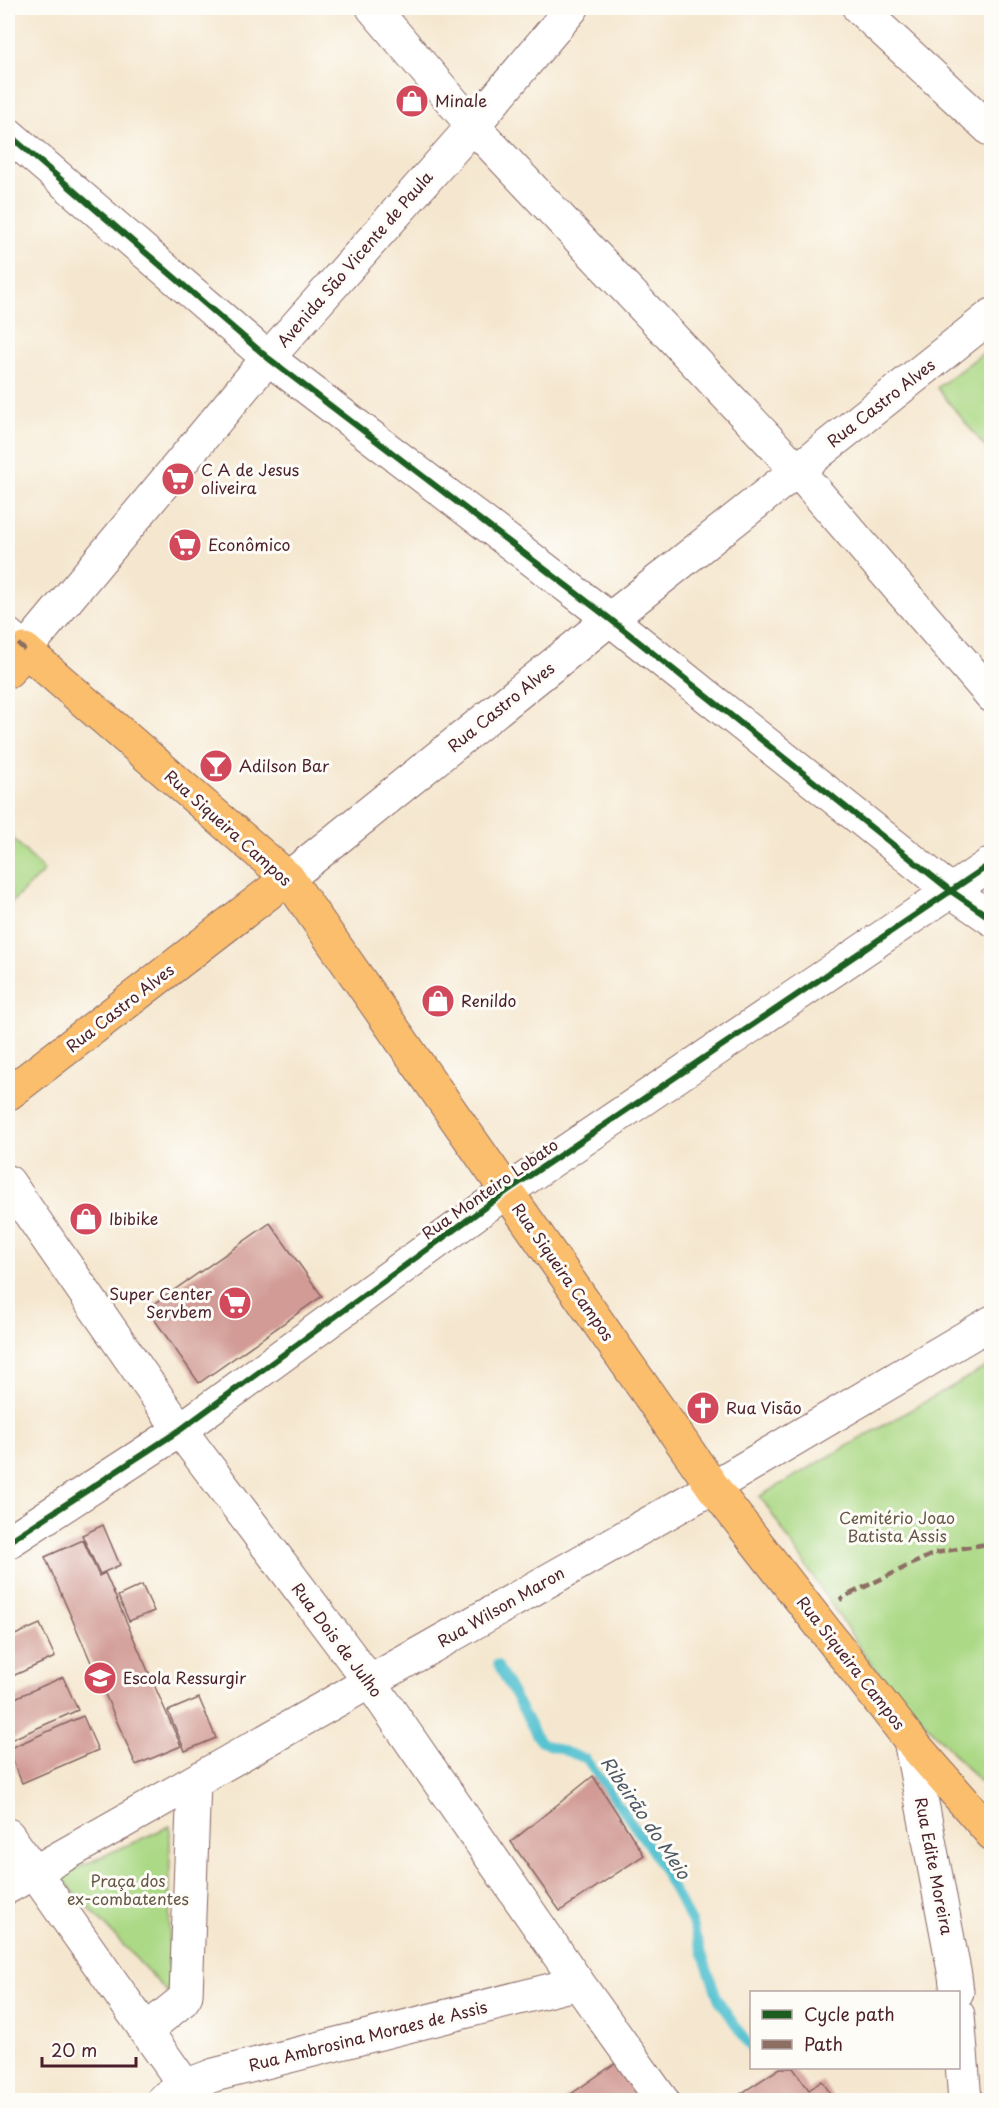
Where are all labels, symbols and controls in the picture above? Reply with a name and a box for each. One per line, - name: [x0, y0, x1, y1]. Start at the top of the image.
- shop icon: Minale: [394, 83, 430, 119]
- place label: Minale: [435, 88, 487, 112]
- street label: Avenida São Vicente de Paula: [271, 164, 438, 352]
- street label: Rua Castro Alves: [821, 352, 940, 452]
- place label: C A de Jesus oliveira: [201, 457, 299, 499]
- supermarket icon: C A de Jesus oliveira: [160, 461, 196, 497]
- supermarket icon: Econômico: [167, 527, 203, 563]
- place label: Econômico: [208, 532, 291, 556]
- street label: Rua Castro Alves: [442, 656, 559, 757]
- bar icon: Adilson Bar: [198, 748, 234, 784]
- place label: Adilson Bar: [239, 753, 330, 777]
- street label: Rua Siqueira Campos: [160, 764, 298, 891]
- street label: Rua Castro Alves: [60, 957, 179, 1057]
- shop icon: Renildo: [420, 983, 456, 1019]
- place label: Renildo: [461, 988, 516, 1012]
- street label: Rua Monteiro Lobato: [416, 1132, 563, 1244]
- street label: Rua Siqueira Campos: [507, 1197, 621, 1345]
- shop icon: Ibibike: [68, 1201, 104, 1237]
- place label: Ibibike: [109, 1206, 158, 1230]
- place label: Super Center Servbem: [109, 1281, 213, 1323]
- supermarket icon: Super Center Servbem: [217, 1285, 253, 1321]
- church icon: Rua Visão: [685, 1390, 721, 1426]
- place label: Rua Visão: [726, 1395, 802, 1419]
- park label: Cemitério Joao Batista Assis: [839, 1505, 955, 1547]
- street label: Rua Wilson Maron: [432, 1560, 569, 1652]
- street label: Rua Dois de Julho: [287, 1577, 389, 1702]
- street label: Rua Siqueira Campos: [792, 1590, 912, 1734]
- school or university icon: Escola Ressurgir: [82, 1660, 118, 1696]
- place label: Escola Ressurgir: [123, 1665, 247, 1689]
- water label: Ribeirão do Meio: [595, 1750, 698, 1885]
- street label: Rua Edite Moreira: [910, 1795, 960, 1937]
- park label: Praça dos ex-combatentes: [67, 1868, 189, 1910]
- legend: [750, 1991, 960, 2069]
- street label: Rua Ambrosina Moraes de Assis: [246, 1994, 489, 2076]
- text: Cycle path: [804, 2000, 895, 2027]
- scale bar: [42, 2030, 136, 2068]
- text: Path: [804, 2030, 843, 2057]
- text: 20 m: [51, 2036, 97, 2063]

